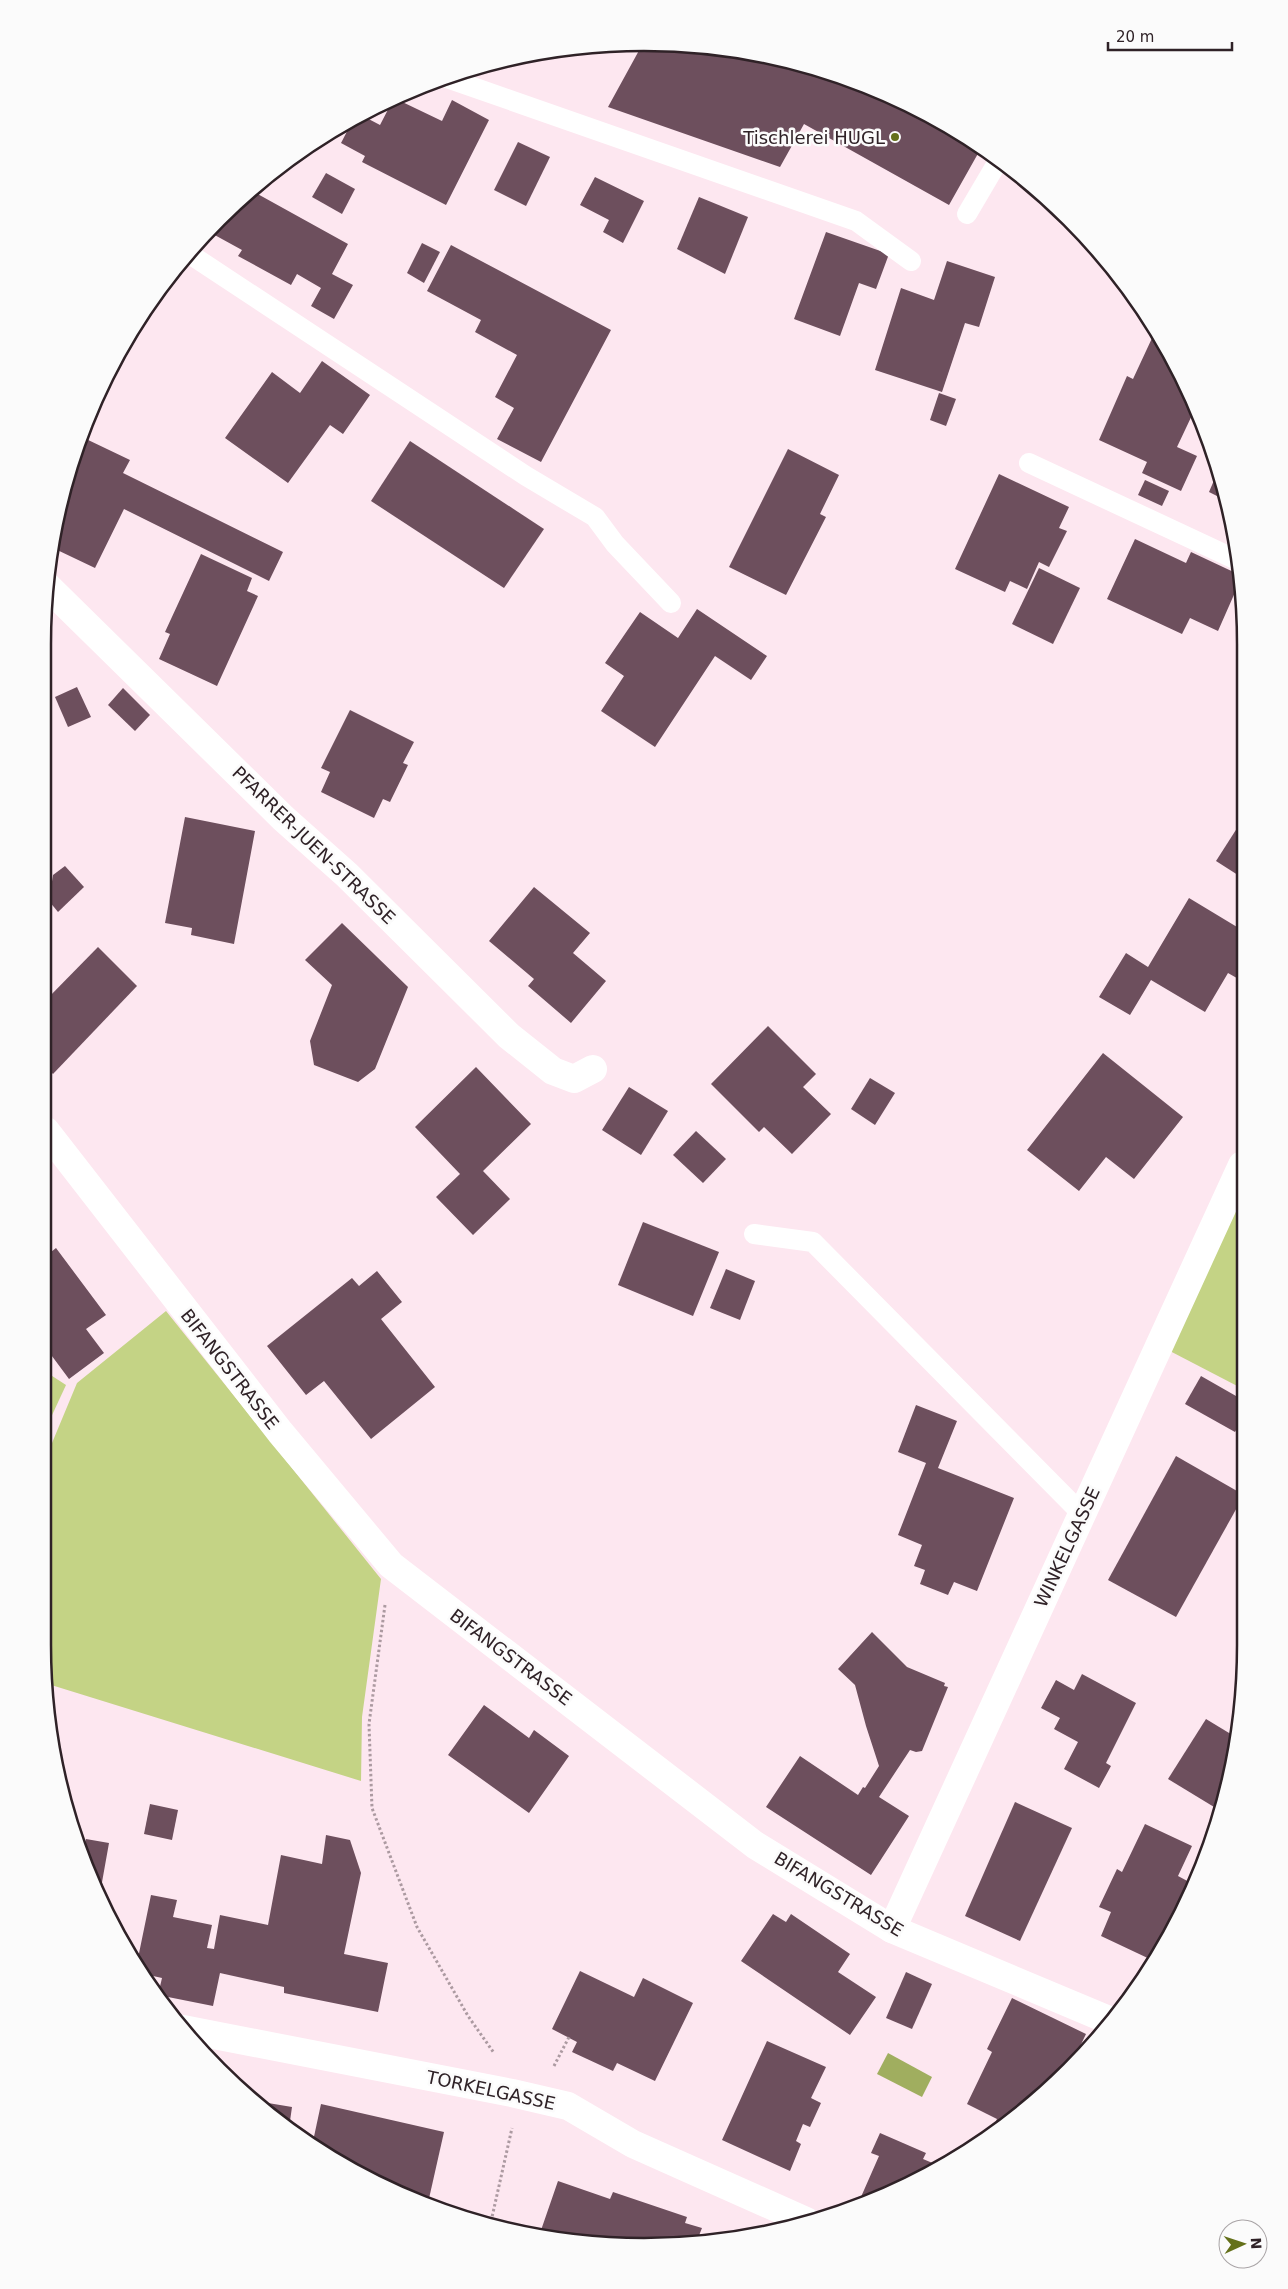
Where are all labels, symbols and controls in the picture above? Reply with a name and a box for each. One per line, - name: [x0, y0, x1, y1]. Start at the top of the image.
- scale bar: [1108, 20, 1232, 52]
- text: 20 m: [1116, 28, 1154, 46]
- place label: Tischlerei HUGL: [742, 127, 885, 148]
- marker: Tischlerei HUGL: [889, 131, 901, 143]
- street label: PFARRER-JUEN-STRASSE: [228, 762, 400, 928]
- street label: BIFANGSTRASSE: [177, 1305, 283, 1433]
- street label: WINKELGASSE: [1030, 1484, 1104, 1610]
- street label: BIFANGSTRASSE: [446, 1604, 576, 1710]
- street label: BIFANGSTRASSE: [771, 1847, 907, 1941]
- street label: TORKELGASSE: [424, 2066, 557, 2114]
- north arrow: [1218, 2219, 1268, 2269]
- text: N: [1248, 2237, 1264, 2250]

